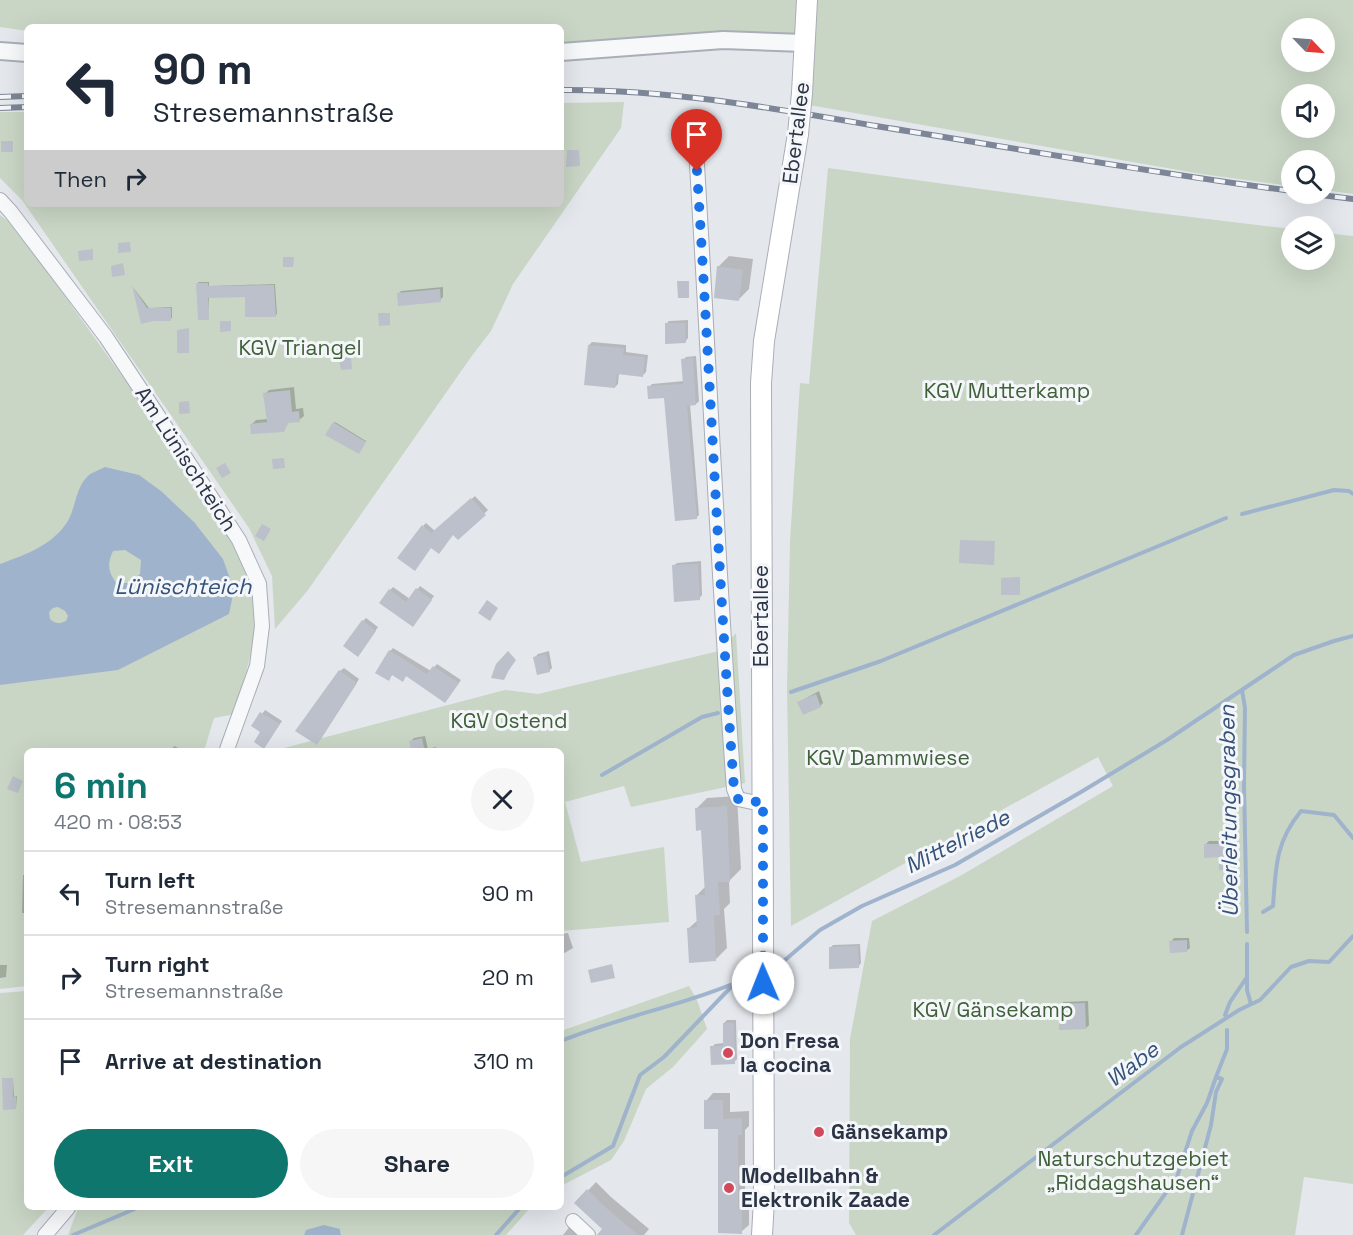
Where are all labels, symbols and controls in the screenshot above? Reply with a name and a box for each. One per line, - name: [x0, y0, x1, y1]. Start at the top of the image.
- north arrow: [1281, 18, 1335, 72]
- map controls: [1281, 18, 1335, 270]
- text: 90 m: [153, 43, 253, 96]
- icon: left: [54, 48, 132, 126]
- street label: Ebertallee: [776, 80, 815, 185]
- button: sound: [1281, 84, 1335, 138]
- text: Stresemannstraße: [153, 95, 394, 130]
- pin: [671, 109, 722, 171]
- icon: arrive: [680, 118, 713, 151]
- button: search: [1281, 150, 1335, 204]
- icon: right: [119, 162, 152, 195]
- text: Then: [54, 165, 107, 193]
- button: layers: [1281, 216, 1335, 270]
- park label: KGV Triangel: [238, 334, 362, 361]
- park label: KGV Mutterkamp: [924, 377, 1090, 404]
- street label: Am Lünischteich: [130, 381, 243, 536]
- street label: Ebertallee: [747, 565, 774, 667]
- water label: Lünischteich: [115, 572, 252, 600]
- water label: Überleitungsgraben: [1212, 704, 1244, 917]
- park label: KGV Ostend: [451, 707, 567, 734]
- park label: KGV Dammwiese: [806, 744, 970, 771]
- text: 6 min: [54, 763, 148, 809]
- button: close: [471, 768, 534, 831]
- water label: Mittelriede: [900, 802, 1015, 879]
- text: 420 m · 08:53: [54, 809, 182, 835]
- text: Turn left: [105, 866, 195, 894]
- icon: left: [54, 877, 87, 910]
- text: 90 m: [482, 879, 534, 907]
- text: Stresemannstraße: [105, 894, 284, 920]
- text: Turn right: [105, 950, 210, 978]
- position arrow: [731, 951, 795, 1015]
- icon: right: [54, 961, 87, 994]
- text: 20 m: [482, 963, 534, 991]
- text: Stresemannstraße: [105, 978, 284, 1004]
- park label: KGV Gänsekamp: [913, 996, 1073, 1023]
- place label: Don Fresa la cocina: [740, 1027, 839, 1078]
- water label: Wabe: [1100, 1035, 1165, 1093]
- icon: arrive: [54, 1045, 87, 1078]
- marker: Don Fresa la cocina: [721, 1046, 735, 1060]
- text: Arrive at destination: [105, 1047, 322, 1075]
- text: 310 m: [473, 1047, 534, 1075]
- place label: Gänsekamp: [831, 1118, 948, 1145]
- marker: Gänsekamp: [812, 1125, 826, 1139]
- button: Exit: [54, 1129, 288, 1198]
- button: Share: [300, 1129, 534, 1198]
- park label: Naturschutzgebiet „Riddagshausen“: [1037, 1145, 1229, 1196]
- place label: Modellbahn & Elektronik Zaade: [741, 1162, 910, 1213]
- marker: Modellbahn & Elektronik Zaade: [722, 1181, 736, 1195]

